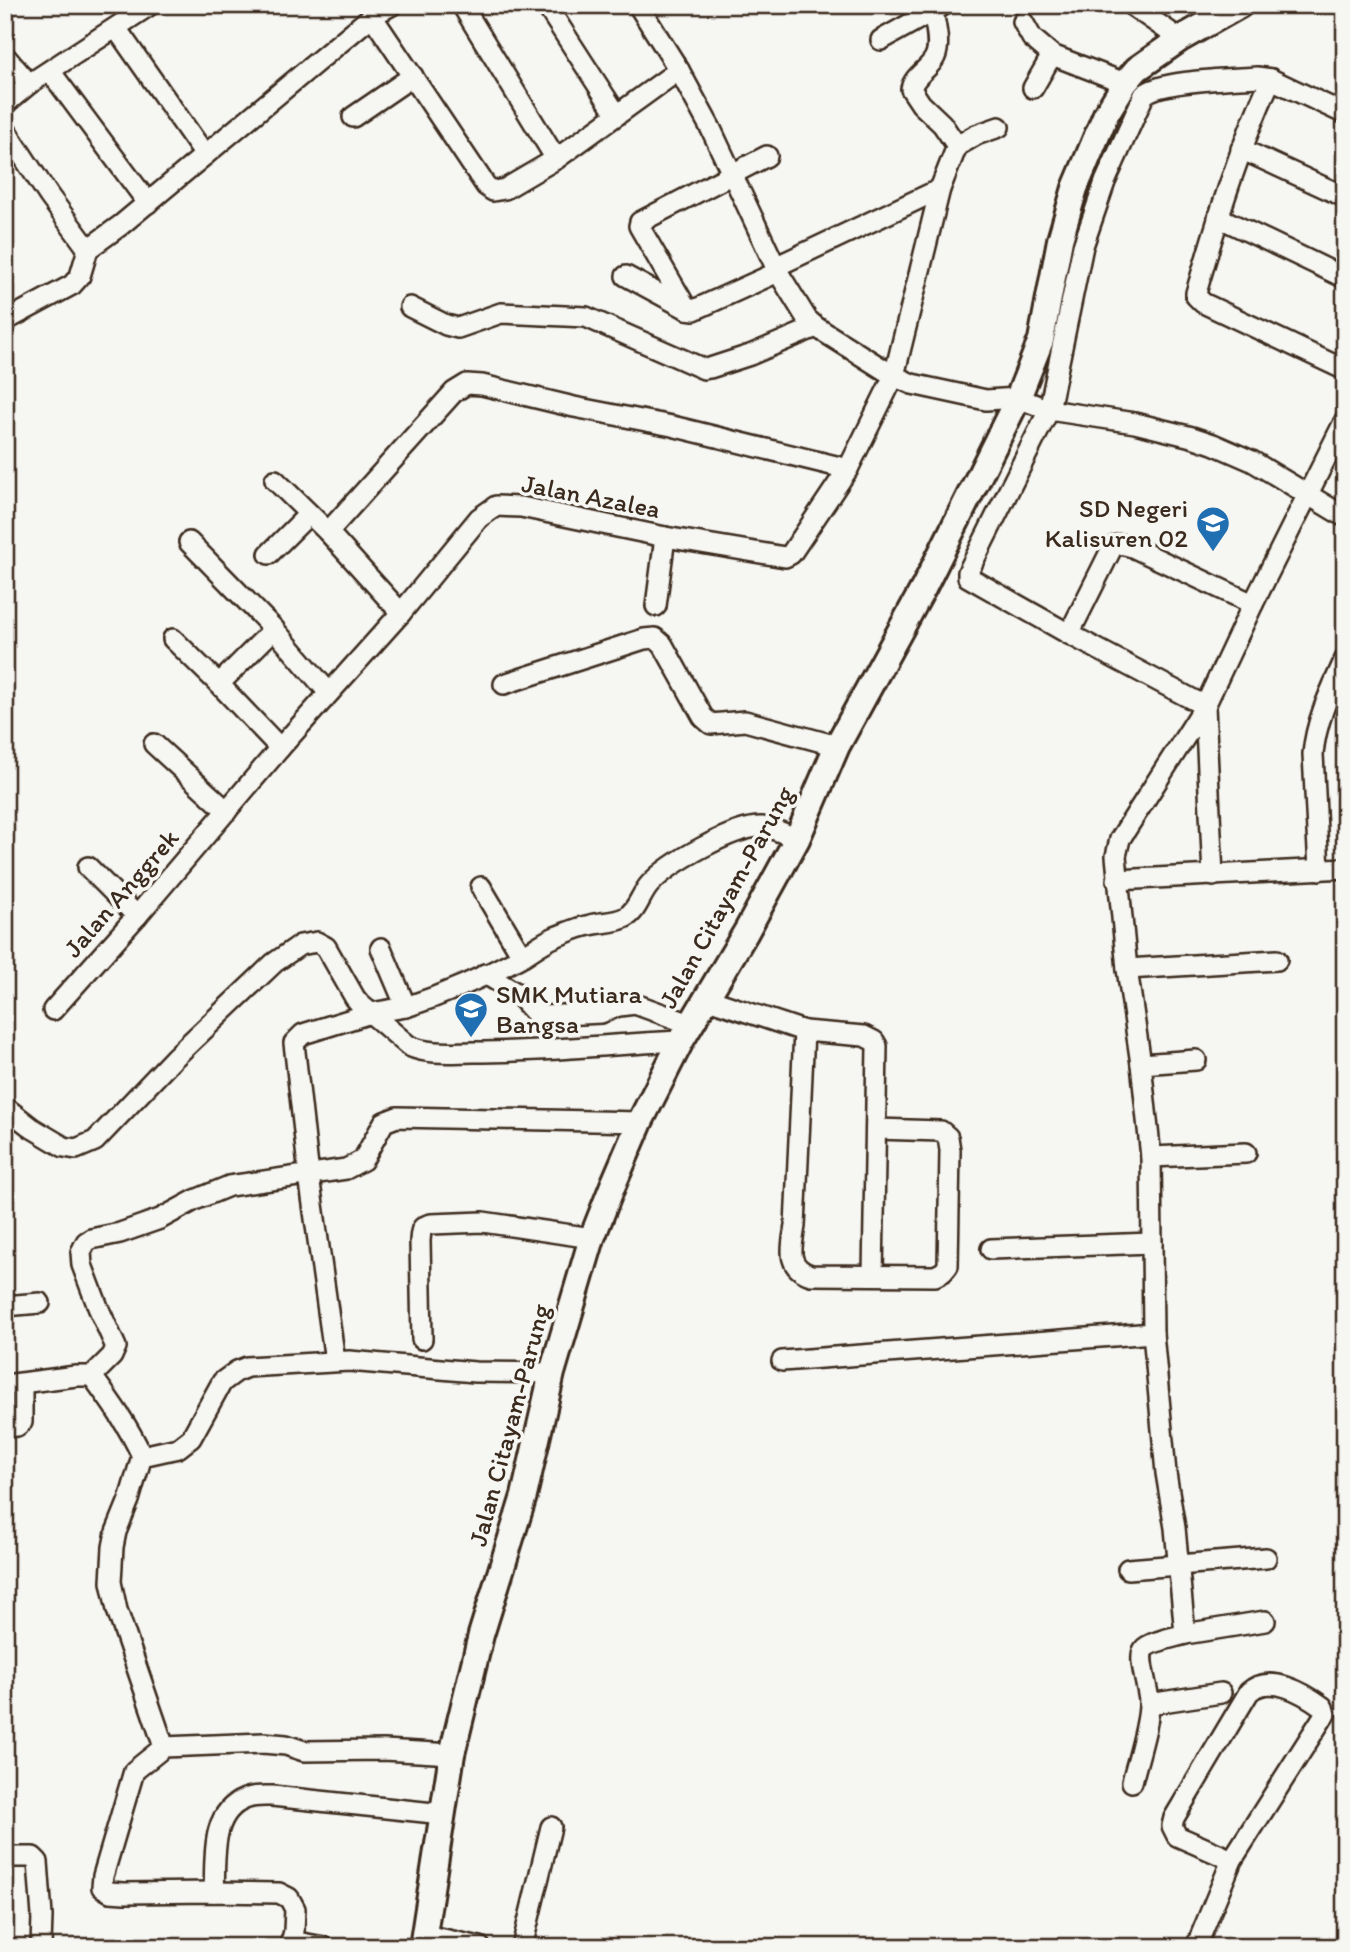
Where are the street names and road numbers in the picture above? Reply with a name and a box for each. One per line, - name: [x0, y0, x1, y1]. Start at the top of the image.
- street label: Jalan Azalea: [519, 467, 663, 525]
- street label: Jalan Citayam-Parung: [652, 780, 801, 1014]
- street label: Jalan Anggrek: [57, 822, 186, 964]
- street label: Jalan Citayam-Parung: [461, 1300, 557, 1550]

